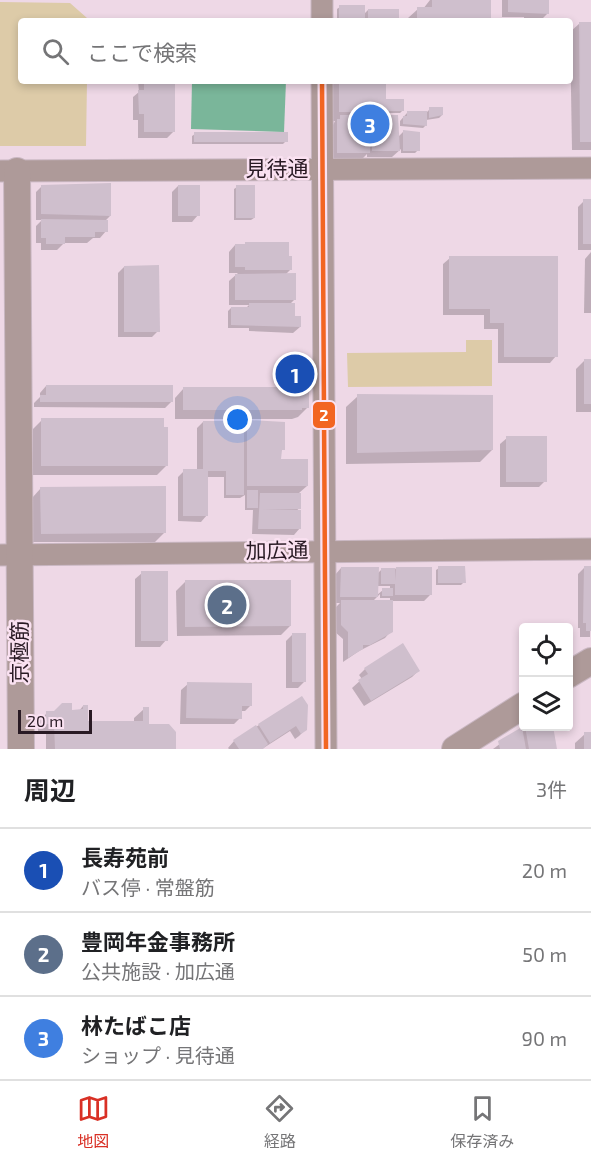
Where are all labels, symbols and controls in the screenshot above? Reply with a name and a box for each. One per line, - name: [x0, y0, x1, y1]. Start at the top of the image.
- search box: [18, 18, 573, 84]
- icon: search: [39, 35, 72, 68]
- text: ここで検索: [87, 39, 197, 65]
- pin: 3: [350, 102, 389, 146]
- street label: 見待通: [246, 155, 309, 180]
- pin: 1: [276, 352, 314, 397]
- line badge: 2: [312, 401, 336, 429]
- your location: [223, 405, 252, 434]
- text: 2: [319, 405, 329, 424]
- street label: 加広通: [245, 536, 309, 563]
- pin: 2: [208, 582, 246, 628]
- street label: 京極筋: [6, 621, 31, 684]
- map controls: [519, 623, 573, 731]
- button: locate: [519, 623, 573, 677]
- button: layers: [519, 677, 573, 731]
- scale bar: [18, 707, 92, 734]
- text: 20 m: [27, 711, 63, 730]
- text: 周辺: [24, 774, 76, 805]
- text: 3件: [536, 777, 567, 801]
- text: 長寿苑前: [81, 844, 169, 870]
- text: 1: [39, 858, 48, 882]
- text: 20 m: [522, 858, 567, 882]
- text: バス停 · 常盤筋: [81, 875, 215, 899]
- text: 豊岡年金事務所: [81, 928, 235, 954]
- text: 2: [38, 942, 49, 966]
- text: 50 m: [522, 942, 567, 966]
- text: 公共施設 · 加広通: [81, 959, 235, 983]
- text: 林たばこ店: [81, 1012, 191, 1038]
- text: 3: [38, 1026, 49, 1050]
- text: 90 m: [522, 1026, 567, 1050]
- text: ショップ · 見待通: [81, 1043, 235, 1067]
- tab: 地図: [77, 1092, 110, 1152]
- tab: 経路: [263, 1092, 296, 1152]
- tab: 保存済み: [450, 1092, 514, 1152]

